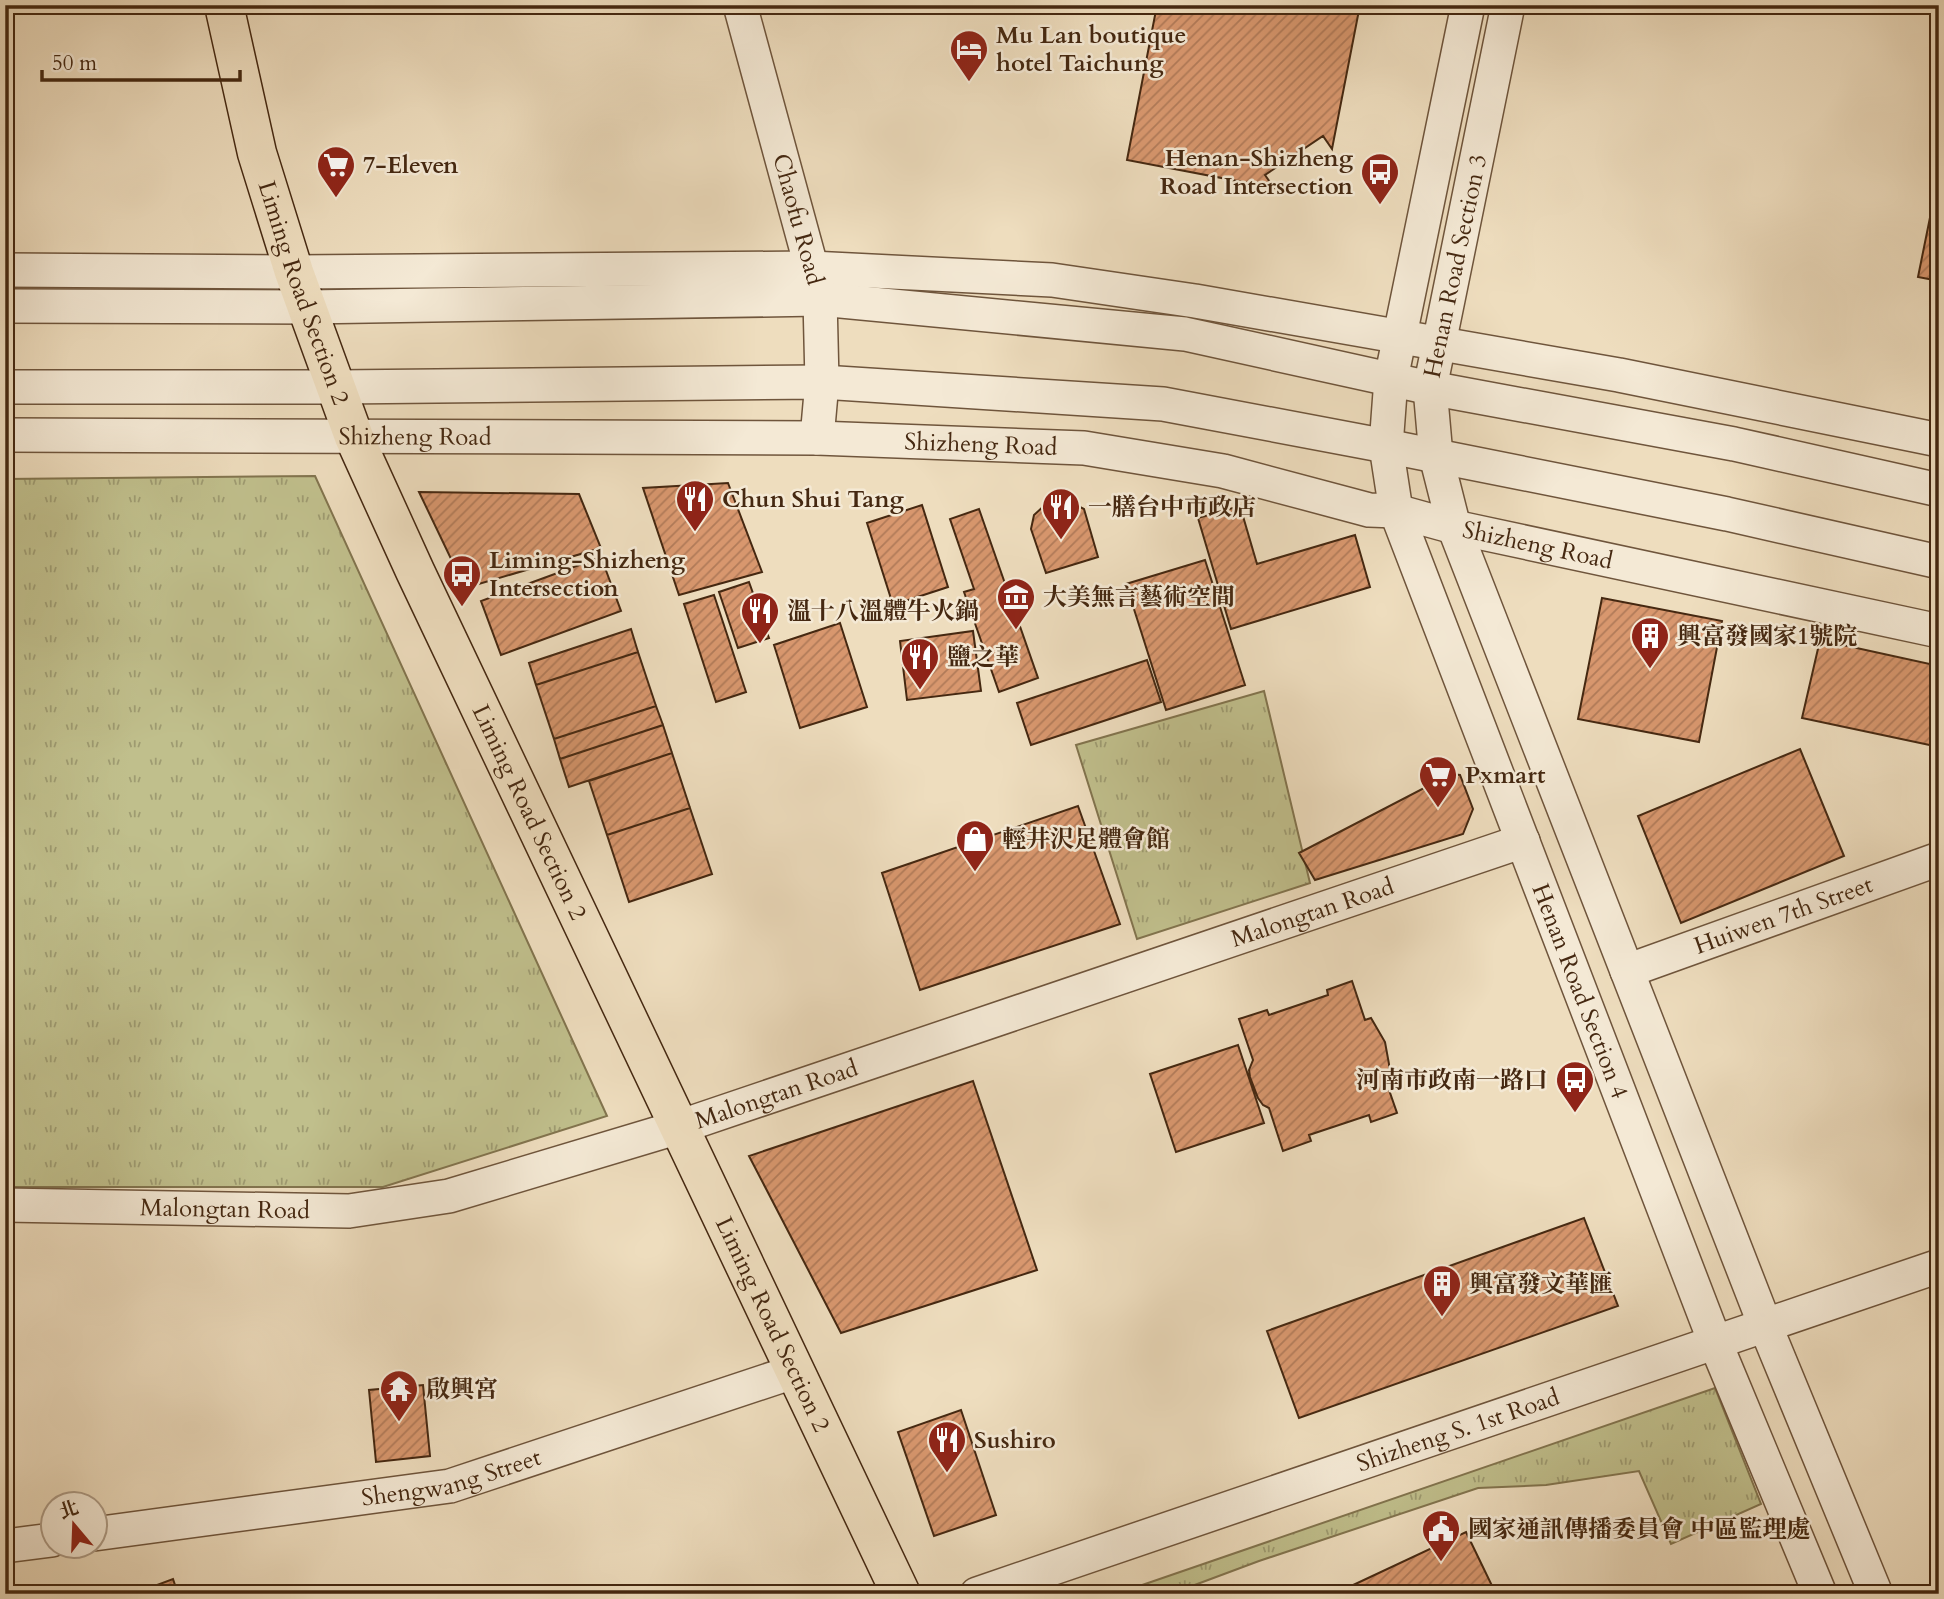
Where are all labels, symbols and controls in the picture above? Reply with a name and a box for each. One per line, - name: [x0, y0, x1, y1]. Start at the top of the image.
- place label: Mu Lan boutique hotel Taichung: [996, 19, 1186, 80]
- hotel icon: Mu Lan boutique hotel Taichung: [948, 28, 990, 83]
- scale bar: [42, 38, 240, 82]
- text: 50 m: [52, 49, 97, 78]
- place label: Henan-Shizheng Road Intersection: [1160, 142, 1354, 203]
- supermarket icon: 7-Eleven: [315, 144, 357, 199]
- place label: 7-Eleven: [363, 149, 459, 182]
- street label: Chaofu Road: [764, 150, 831, 289]
- bus stop icon: Henan-Shizheng Road Intersection: [1359, 151, 1401, 206]
- street label: Henan Road Section 3: [1416, 151, 1495, 381]
- street label: Liming Road Section 2: [250, 177, 357, 409]
- street label: Shizheng Road: [338, 420, 492, 454]
- street label: Shizheng Road: [904, 425, 1058, 464]
- restaurant icon: Chun Shui Tang: [674, 478, 716, 533]
- place label: Chun Shui Tang: [722, 483, 905, 516]
- restaurant icon: 一膳台中市政店: [1040, 486, 1082, 541]
- place label: 一膳台中市政店: [1088, 491, 1256, 524]
- street label: Shizheng Road: [1459, 513, 1616, 578]
- place label: Liming-Shizheng Intersection: [489, 544, 686, 605]
- bus stop icon: Liming-Shizheng Intersection: [441, 553, 483, 608]
- museum icon: 大美無言藝術空間: [995, 576, 1037, 631]
- place label: 大美無言藝術空間: [1043, 581, 1235, 614]
- restaurant icon: 溫十八溫體牛火鍋: [739, 590, 781, 645]
- place label: 溫十八溫體牛火鍋: [787, 595, 979, 628]
- building icon: 興富發國家1號院: [1629, 615, 1671, 670]
- place label: 興富發國家1號院: [1677, 620, 1857, 653]
- restaurant icon: 鹽之華: [899, 636, 941, 691]
- place label: 鹽之華: [947, 641, 1019, 674]
- street label: Liming Road Section 2: [464, 699, 594, 925]
- supermarket icon: Pxmart: [1417, 754, 1459, 809]
- place label: Pxmart: [1465, 759, 1546, 792]
- shop icon: 輕井沢足體會館: [954, 818, 996, 873]
- place label: 輕井沢足體會館: [1002, 823, 1170, 856]
- street label: Huiwen 7th Street: [1690, 868, 1878, 963]
- street label: Malongtan Road: [1227, 870, 1399, 956]
- street label: Henan Road Section 4: [1524, 879, 1636, 1104]
- street label: Malongtan Road: [691, 1052, 862, 1137]
- bus stop icon: 河南市政南一路口: [1554, 1059, 1596, 1114]
- place label: 河南市政南一路口: [1356, 1064, 1548, 1097]
- street label: Malongtan Road: [140, 1191, 310, 1227]
- street label: Liming Road Section 2: [707, 1211, 838, 1438]
- building icon: 興富發文華匯: [1421, 1263, 1463, 1318]
- place label: 興富發文華匯: [1469, 1268, 1613, 1301]
- temple icon: 啟興宮: [378, 1368, 420, 1423]
- place label: 啟興宮: [426, 1373, 498, 1406]
- street label: Shizheng S. 1st Road: [1352, 1381, 1564, 1480]
- restaurant icon: Sushiro: [926, 1419, 968, 1474]
- place label: Sushiro: [974, 1424, 1056, 1457]
- street label: Shengwang Street: [359, 1441, 546, 1515]
- north arrow: [38, 1490, 108, 1560]
- text: 北: [56, 1494, 82, 1525]
- public building icon: 國家通訊傳播委員會 中區監理處: [1420, 1508, 1462, 1563]
- place label: 國家通訊傳播委員會 中區監理處: [1468, 1513, 1810, 1546]

